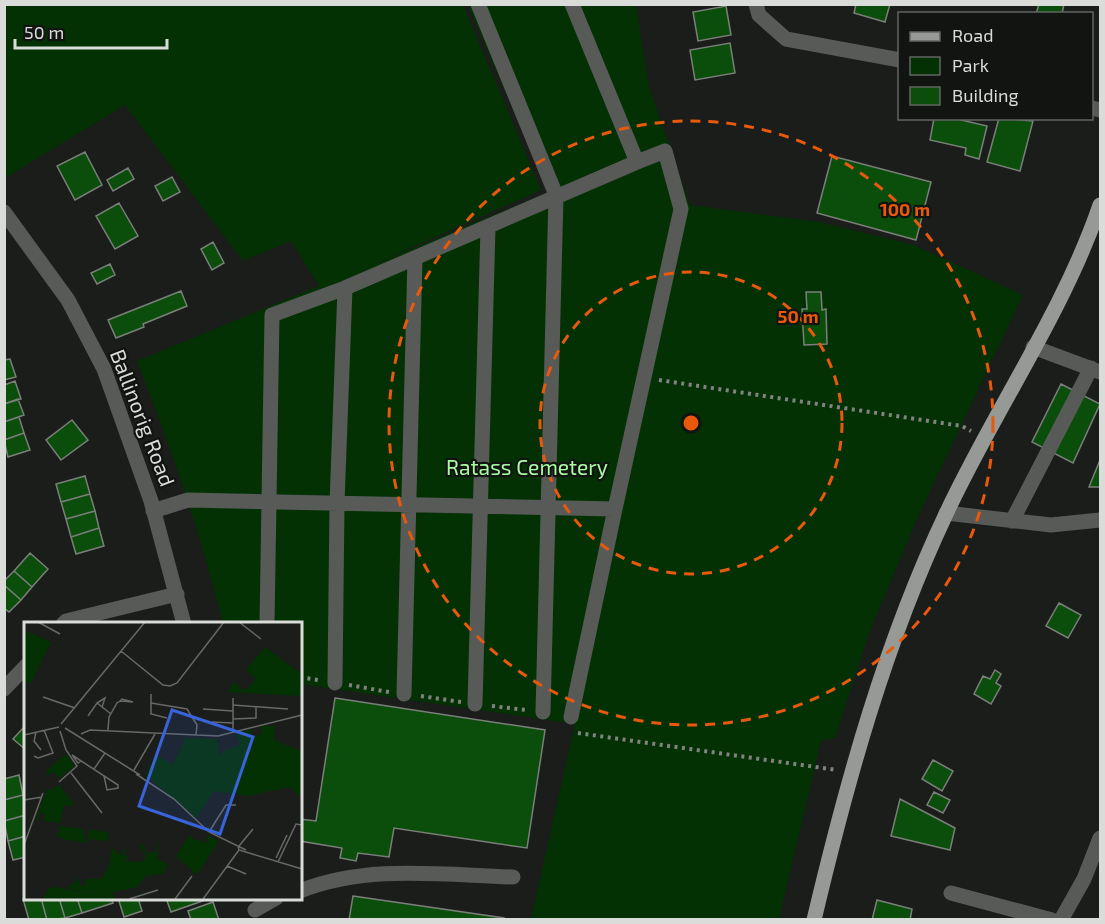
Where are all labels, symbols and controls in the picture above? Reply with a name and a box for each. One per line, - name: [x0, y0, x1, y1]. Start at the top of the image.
- scale bar: [15, 12, 166, 50]
- legend: [898, 12, 1093, 120]
- text: 50 m: [24, 21, 64, 43]
- text: Road: [952, 24, 993, 46]
- text: Park: [952, 54, 989, 76]
- text: Building: [952, 84, 1019, 106]
- text: 100 m: [880, 198, 930, 220]
- text: 50 m: [777, 305, 819, 327]
- street label: Ballinorig Road: [106, 345, 181, 490]
- centre of rings: [681, 413, 701, 433]
- park label: Ratass Cemetery: [446, 454, 608, 479]
- inset map: [24, 622, 302, 900]

